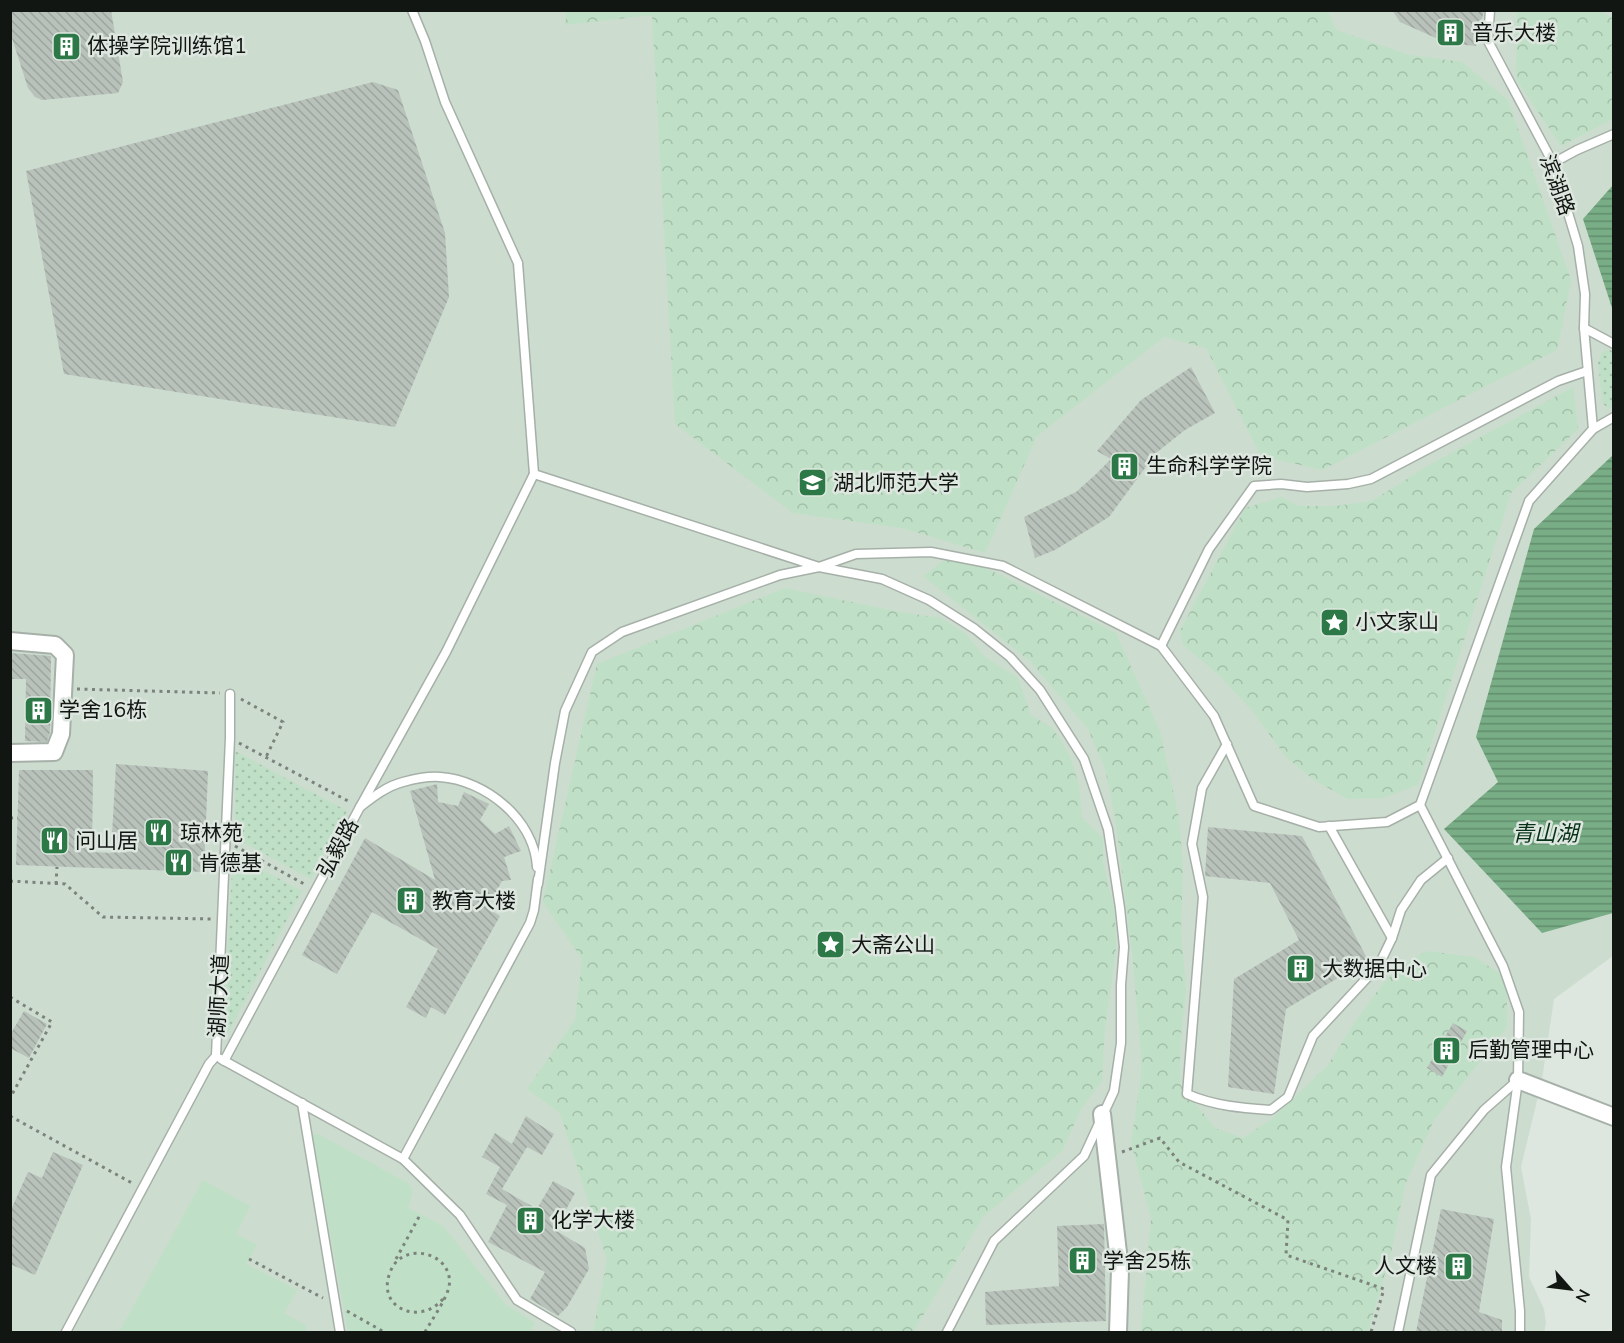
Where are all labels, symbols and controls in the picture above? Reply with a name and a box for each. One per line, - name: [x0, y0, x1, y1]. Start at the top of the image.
- building icon: 音乐大楼: [1435, 17, 1467, 49]
- place label: 音乐大楼: [1472, 19, 1556, 45]
- building icon: 体操学院训练馆1: [50, 30, 82, 62]
- place label: 体操学院训练馆1: [87, 32, 247, 58]
- street label: 滨湖路: [1535, 151, 1581, 219]
- building icon: 生命科学学院: [1109, 450, 1141, 482]
- place label: 生命科学学院: [1146, 452, 1272, 478]
- school or university icon: 湖北师范大学: [796, 467, 828, 499]
- place label: 湖北师范大学: [833, 469, 959, 495]
- place icon: 小文家山: [1318, 606, 1350, 638]
- place label: 小文家山: [1355, 608, 1439, 634]
- building icon: 学舍16栋: [22, 694, 54, 726]
- place label: 学舍16栋: [59, 696, 147, 722]
- street label: 弘毅路: [311, 814, 363, 881]
- restaurant icon: 琼林苑: [143, 817, 175, 849]
- place label: 琼林苑: [180, 819, 243, 845]
- water label: 青山湖: [1512, 819, 1581, 847]
- restaurant icon: 问山居: [38, 825, 70, 857]
- place label: 问山居: [75, 827, 138, 853]
- restaurant icon: 肯德基: [162, 847, 194, 879]
- place label: 肯德基: [199, 849, 262, 875]
- building icon: 教育大楼: [395, 885, 427, 917]
- place label: 教育大楼: [432, 887, 516, 913]
- place icon: 大斋公山: [814, 929, 846, 961]
- place label: 大斋公山: [851, 931, 935, 957]
- street label: 湖师大道: [203, 953, 233, 1039]
- building icon: 大数据中心: [1285, 953, 1317, 985]
- place label: 大数据中心: [1322, 955, 1427, 981]
- building icon: 后勤管理中心: [1431, 1034, 1463, 1066]
- place label: 后勤管理中心: [1468, 1036, 1594, 1062]
- building icon: 化学大楼: [514, 1204, 546, 1236]
- place label: 化学大楼: [551, 1206, 635, 1232]
- building icon: 学舍25栋: [1066, 1245, 1098, 1277]
- place label: 学舍25栋: [1103, 1247, 1191, 1273]
- building icon: 人文楼: [1442, 1250, 1474, 1282]
- place label: 人文楼: [1374, 1252, 1437, 1278]
- north arrow: [1540, 1259, 1600, 1319]
- text: N: [1572, 1286, 1595, 1306]

